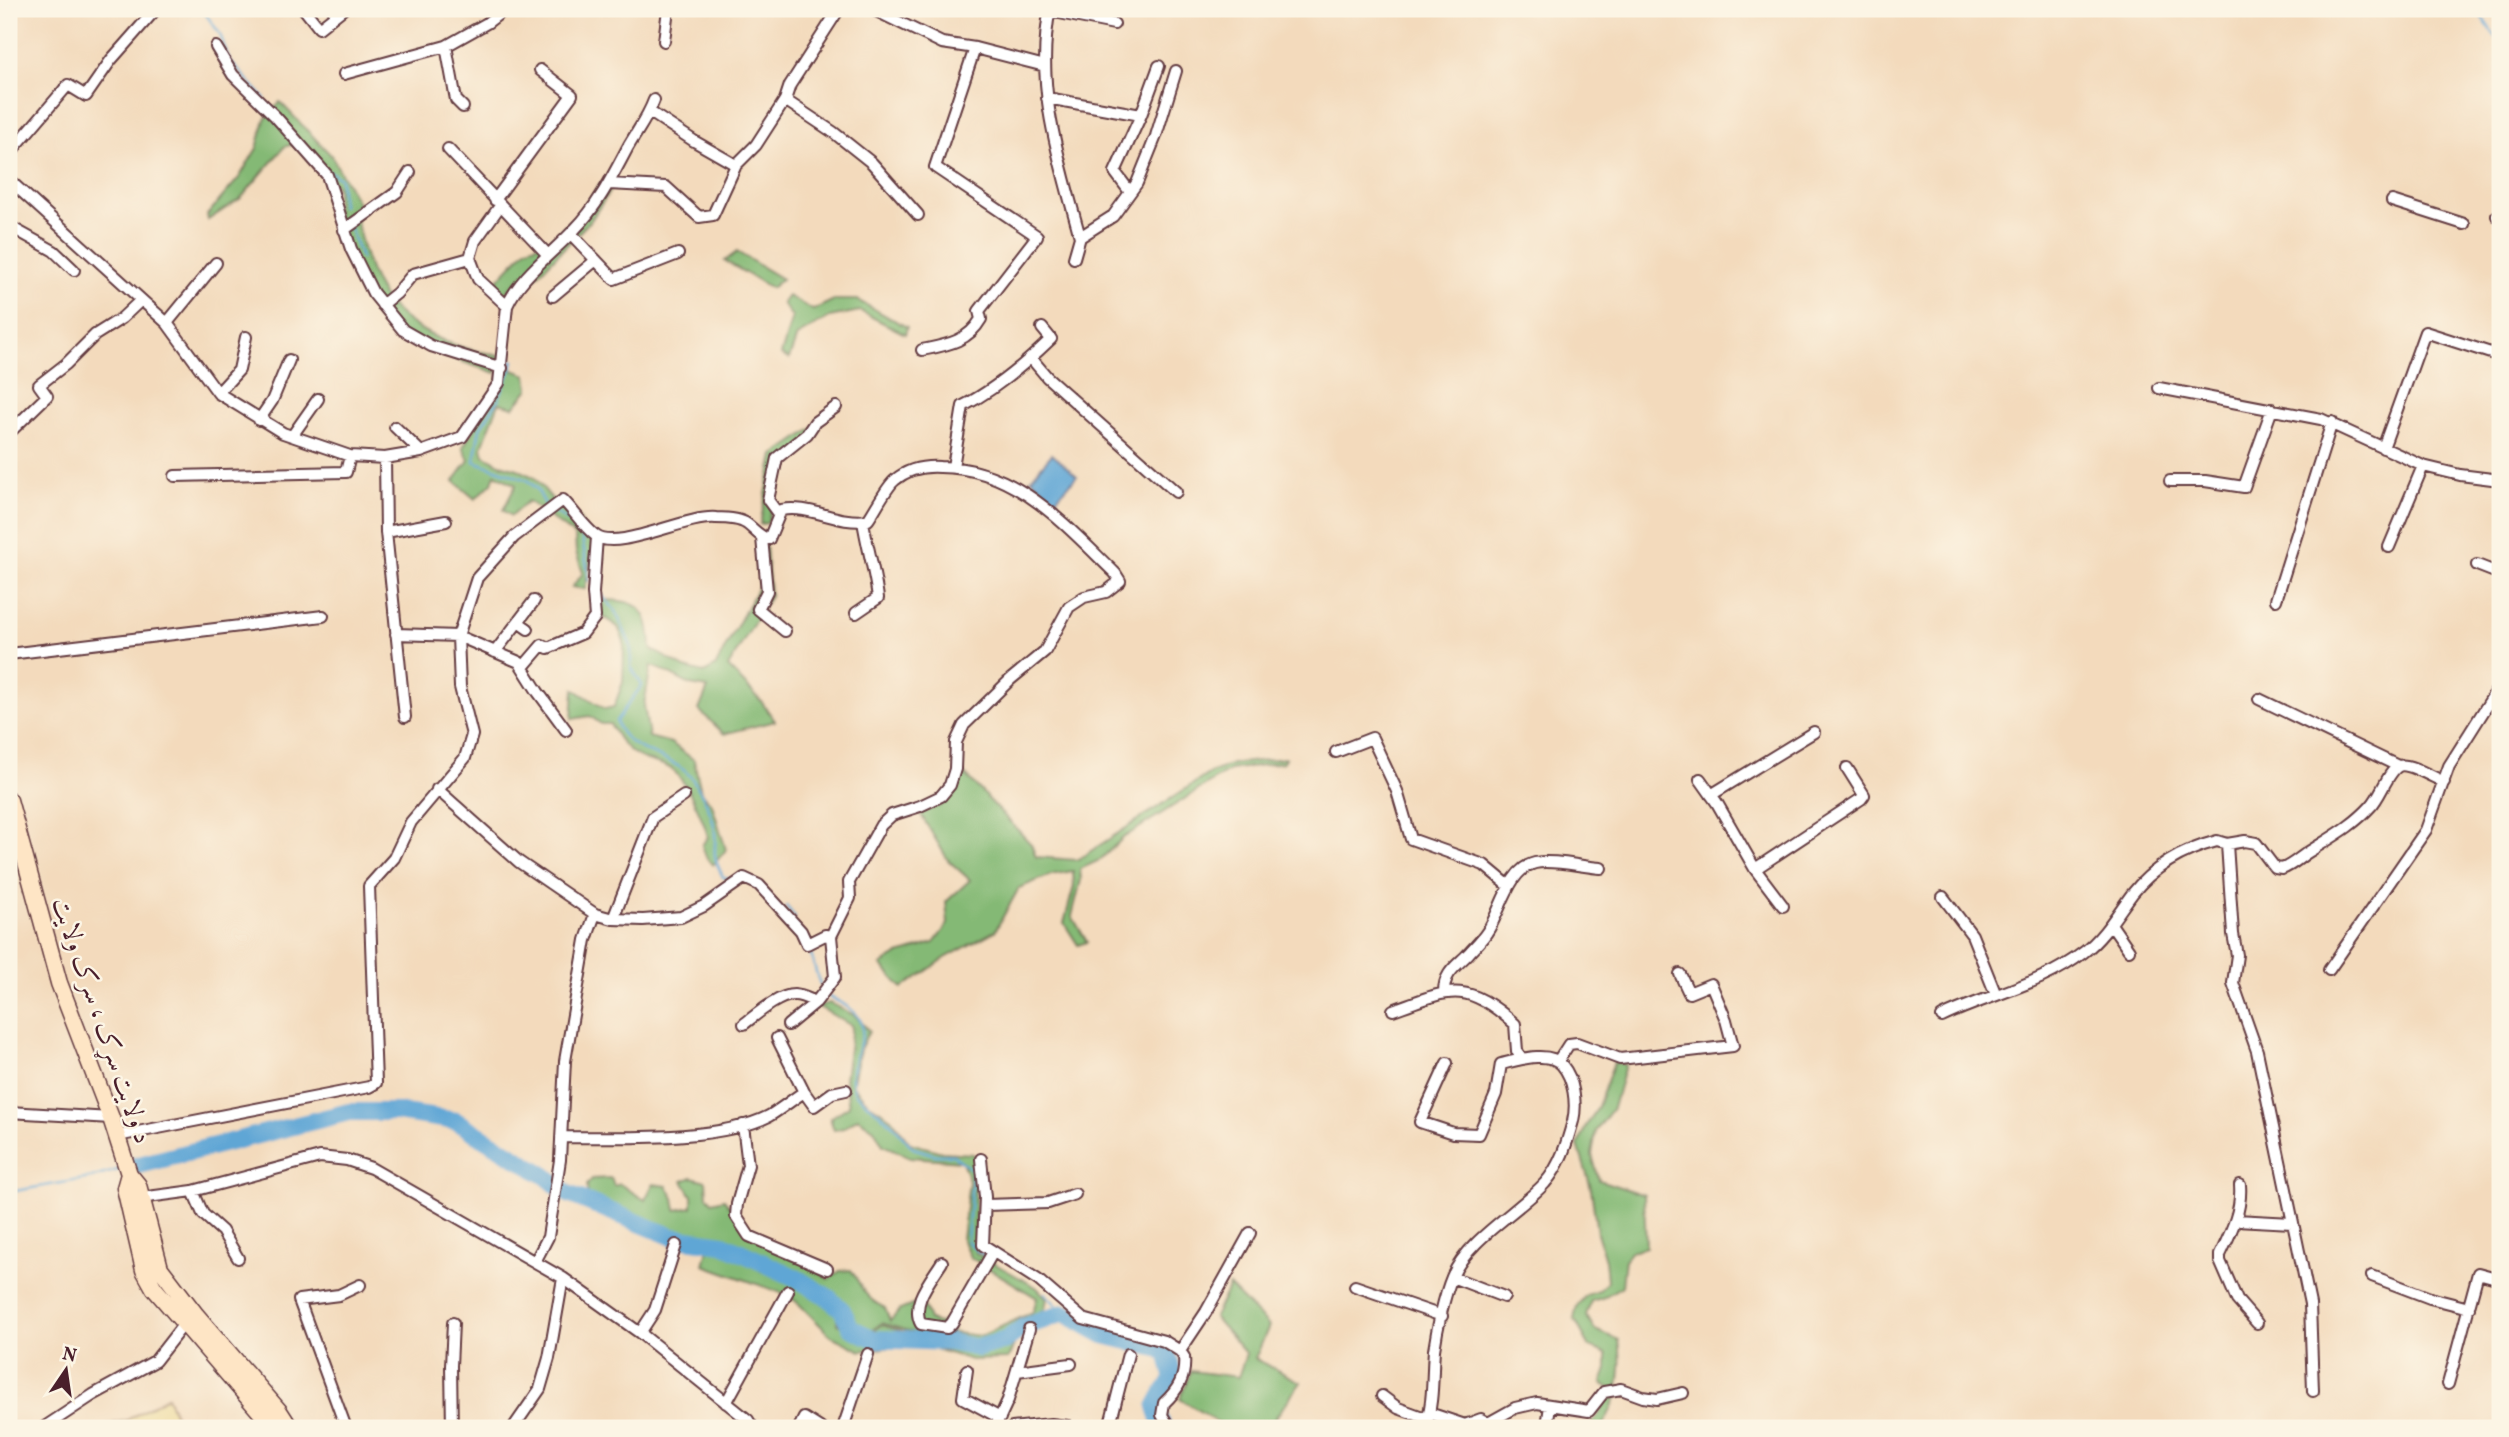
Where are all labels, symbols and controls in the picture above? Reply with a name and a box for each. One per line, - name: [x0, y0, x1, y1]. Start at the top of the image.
- street label: د ولایت سړک ، سرک ولایت: [41, 893, 160, 1149]
- north arrow: [32, 1336, 102, 1406]
- text: N: [60, 1341, 79, 1370]

